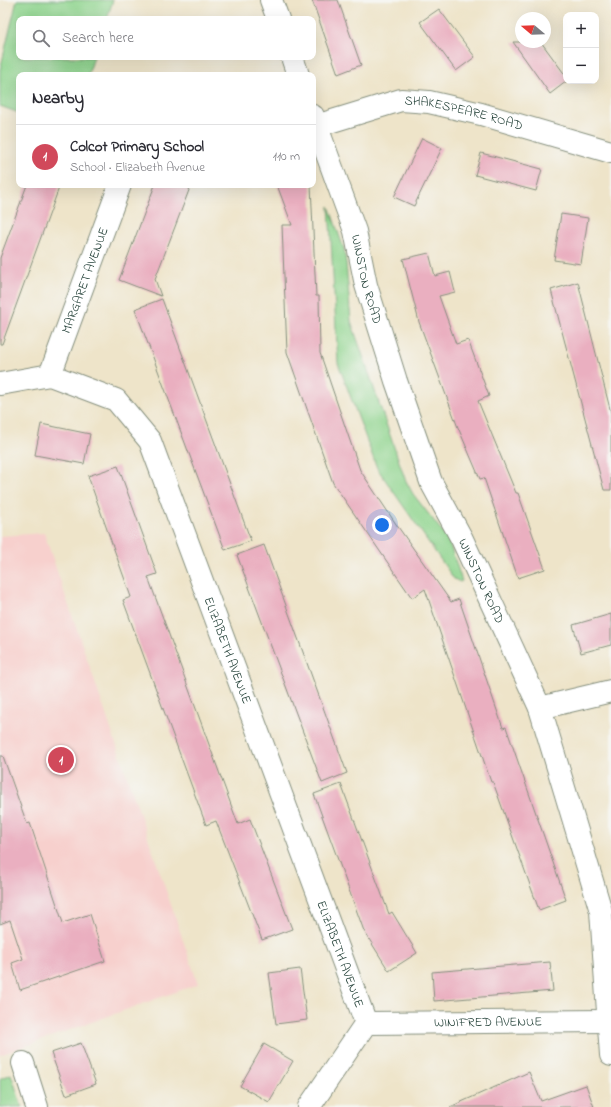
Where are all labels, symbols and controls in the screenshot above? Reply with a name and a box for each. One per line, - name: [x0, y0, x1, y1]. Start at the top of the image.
- north arrow: [515, 12, 551, 48]
- map controls: [563, 12, 599, 84]
- button: +: [563, 12, 599, 48]
- search box: [16, 16, 316, 60]
- icon: search: [30, 27, 52, 49]
- text: Search here: [62, 27, 134, 49]
- button: −: [563, 48, 599, 84]
- text: Nearby: [32, 86, 84, 111]
- street label: SHAKESPEARE ROAD: [404, 91, 525, 135]
- text: Colcot Primary School: [70, 136, 204, 158]
- text: 1: [43, 147, 47, 166]
- text: 110 m: [273, 147, 300, 166]
- text: School · Elizabeth Avenue: [70, 158, 205, 177]
- street label: MARGARET AVENUE: [57, 224, 113, 336]
- street label: WINSTON ROAD: [346, 233, 387, 326]
- your location: [372, 515, 392, 535]
- street label: WINSTON ROAD: [453, 535, 509, 626]
- street label: ELIZABETH AVENUE: [199, 594, 256, 707]
- pin: 1: [48, 745, 74, 775]
- street label: ELIZABETH AVENUE: [312, 898, 369, 1011]
- street label: WINIFRED AVENUE: [434, 1012, 542, 1032]

